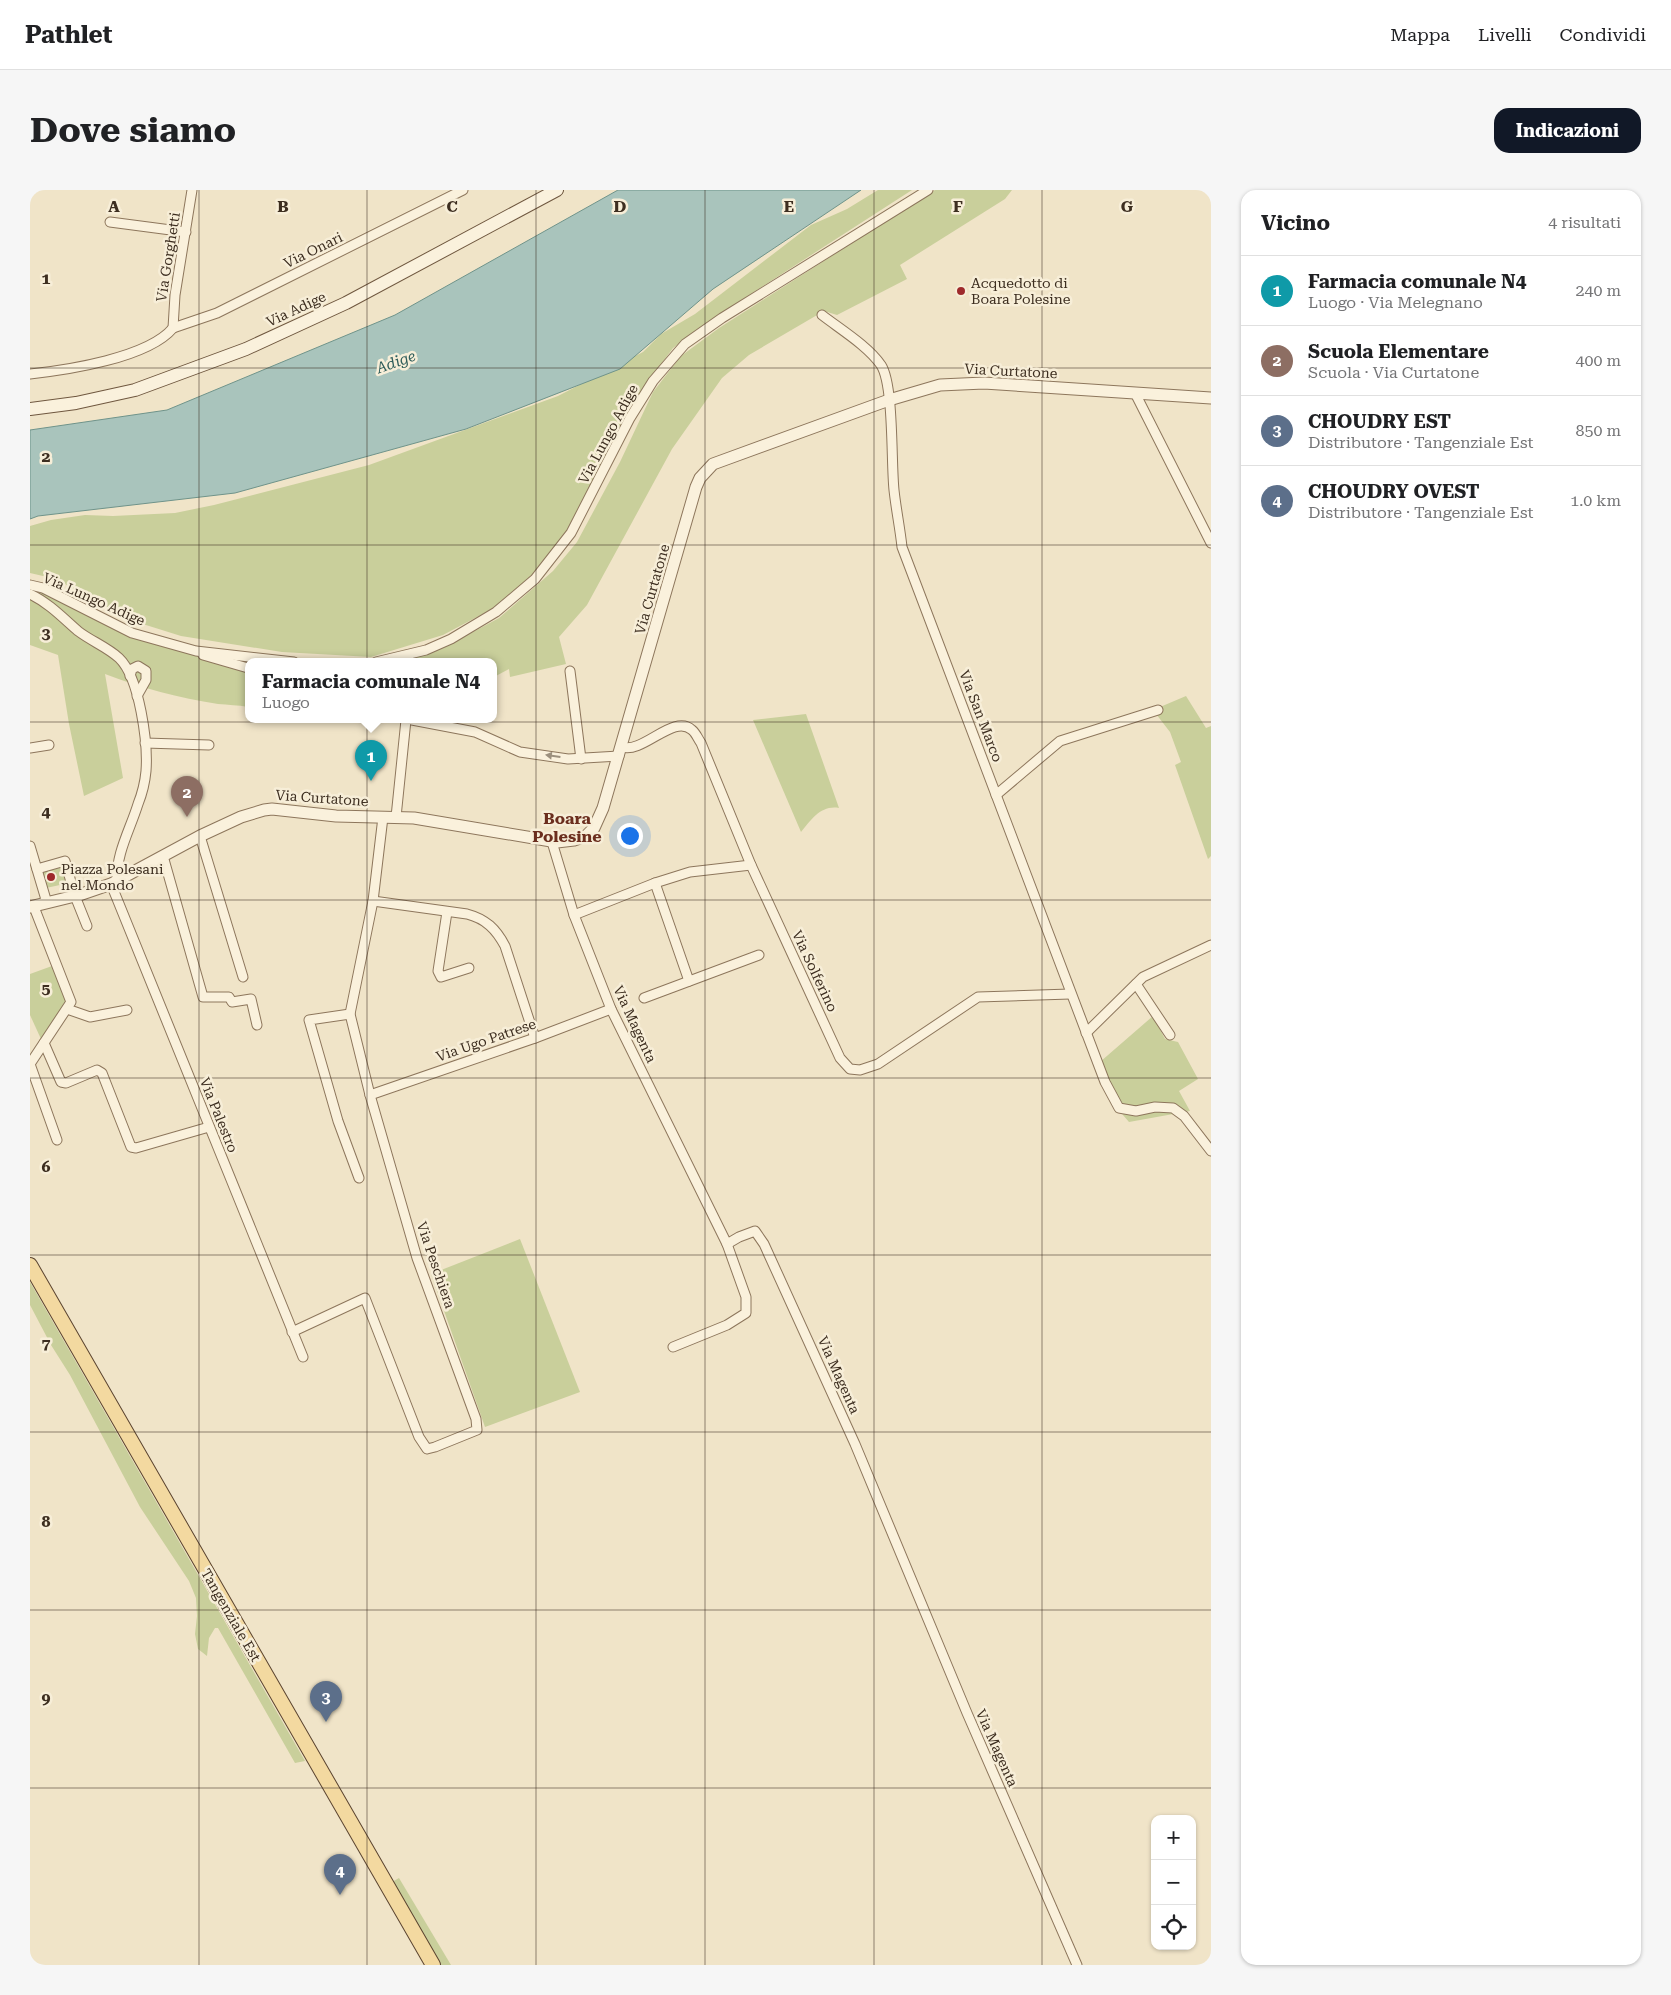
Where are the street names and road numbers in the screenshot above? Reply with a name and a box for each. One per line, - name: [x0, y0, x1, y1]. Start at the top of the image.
- street label: Via Gorghetti: [153, 211, 183, 303]
- street label: Via Onari: [281, 229, 345, 271]
- street label: Via Adige: [264, 288, 329, 330]
- street label: Via Curtatone: [964, 361, 1058, 381]
- street label: Via Lungo Adige: [575, 381, 641, 486]
- street label: Via Curtatone: [631, 542, 673, 636]
- street label: Via Lungo Adige: [40, 569, 148, 629]
- street label: Via San Marco: [956, 668, 1006, 764]
- street label: Via Curtatone: [275, 787, 369, 809]
- street label: Via Solferino: [789, 928, 841, 1014]
- street label: Via Magenta: [610, 983, 660, 1065]
- street label: Via Ugo Patrese: [434, 1015, 538, 1065]
- street label: Via Palestro: [197, 1075, 241, 1155]
- street label: Via Peschiera: [414, 1220, 458, 1311]
- street label: Via Magenta: [815, 1334, 863, 1417]
- street label: Tangenziale Est: [198, 1566, 264, 1664]
- street label: Via Magenta: [973, 1707, 1021, 1790]

